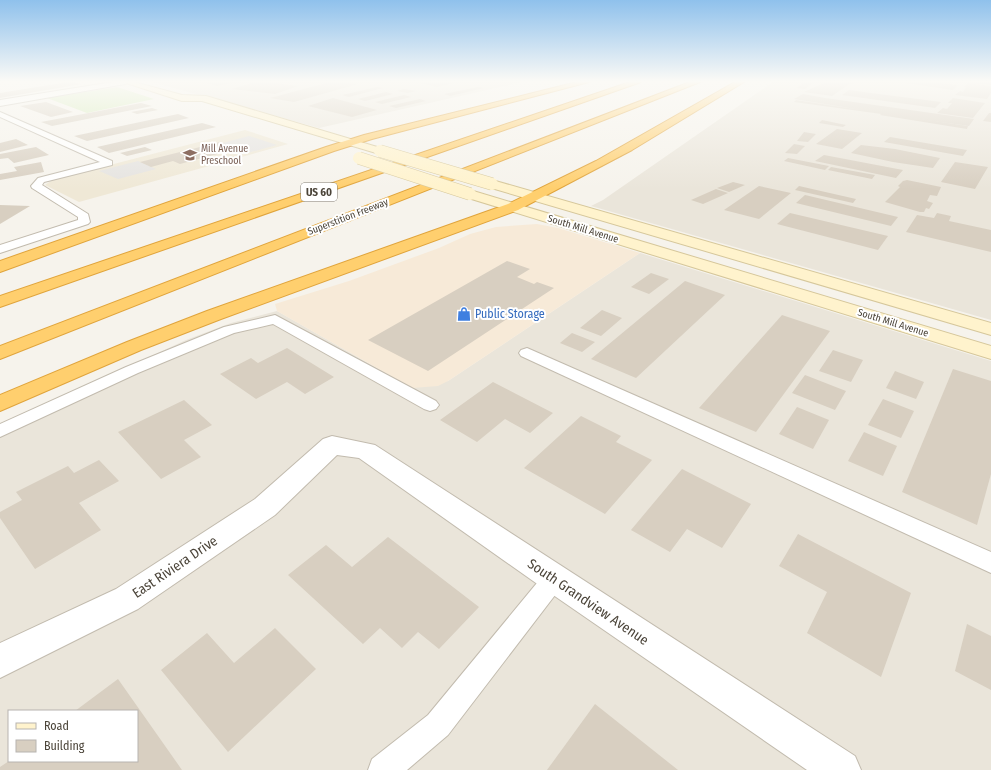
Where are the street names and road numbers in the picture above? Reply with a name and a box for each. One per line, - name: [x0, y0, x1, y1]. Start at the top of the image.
- road number: US 60: [301, 183, 337, 201]
- street label: Superstition Freeway: [306, 196, 390, 238]
- street label: South Mill Avenue: [546, 212, 620, 246]
- street label: South Mill Avenue: [856, 306, 930, 340]
- street label: East Riviera Drive: [129, 532, 221, 602]
- street label: South Grandview Avenue: [524, 555, 652, 649]

